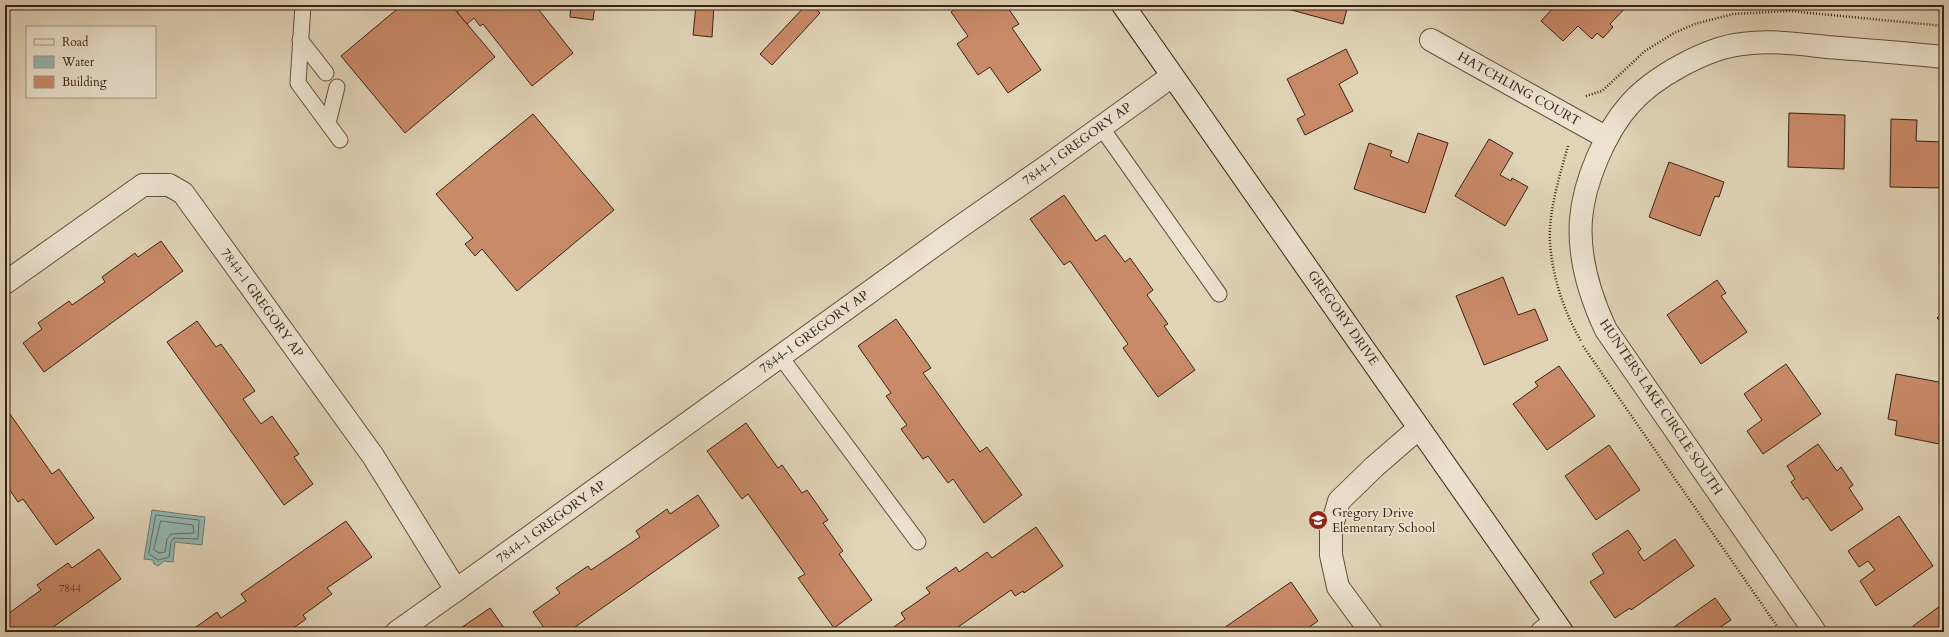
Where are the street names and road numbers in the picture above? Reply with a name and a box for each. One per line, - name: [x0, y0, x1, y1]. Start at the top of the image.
- street label: HATCHLING COURT: [1454, 48, 1584, 131]
- street label: 7844-1 GREGORY AP: [1019, 98, 1135, 190]
- street label: 7844-1 GREGORY AP: [216, 245, 308, 361]
- street label: GREGORY DRIVE: [1303, 267, 1383, 369]
- street label: 7844-1 GREGORY AP: [756, 286, 872, 378]
- street label: HUNTERS LAKE CIRCLE SOUTH: [1595, 315, 1727, 499]
- street label: 7844-1 GREGORY AP: [493, 476, 609, 568]

